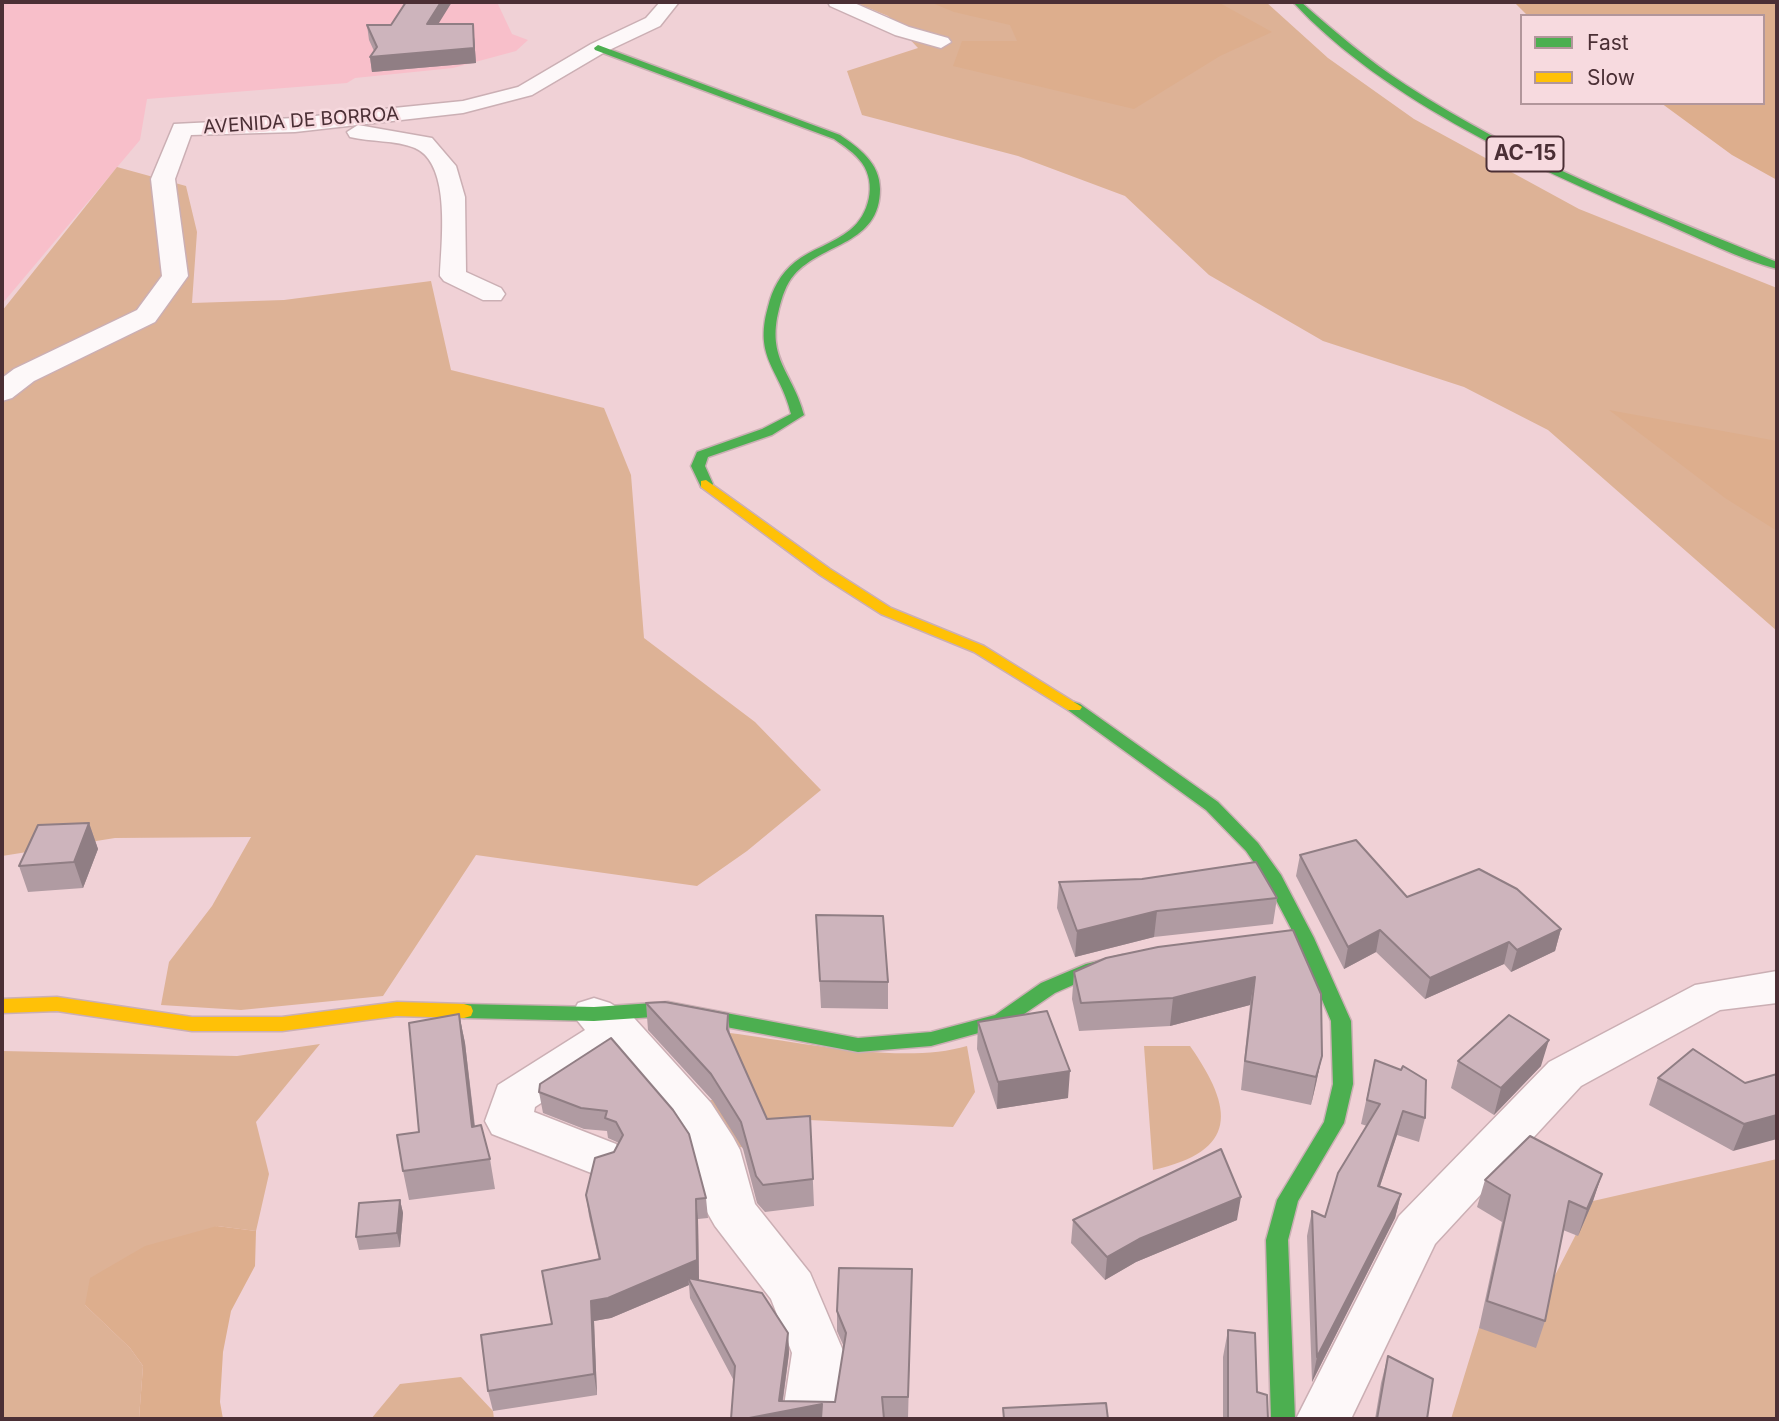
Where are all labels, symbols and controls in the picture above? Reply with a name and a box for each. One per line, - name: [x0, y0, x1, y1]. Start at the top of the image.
- legend: [1520, 14, 1765, 105]
- text: Fast: [1587, 30, 1629, 55]
- text: Slow: [1587, 65, 1635, 90]
- street label: AVENIDA DE BORROA: [202, 103, 400, 139]
- road number: AC-15: [1486, 136, 1564, 172]

